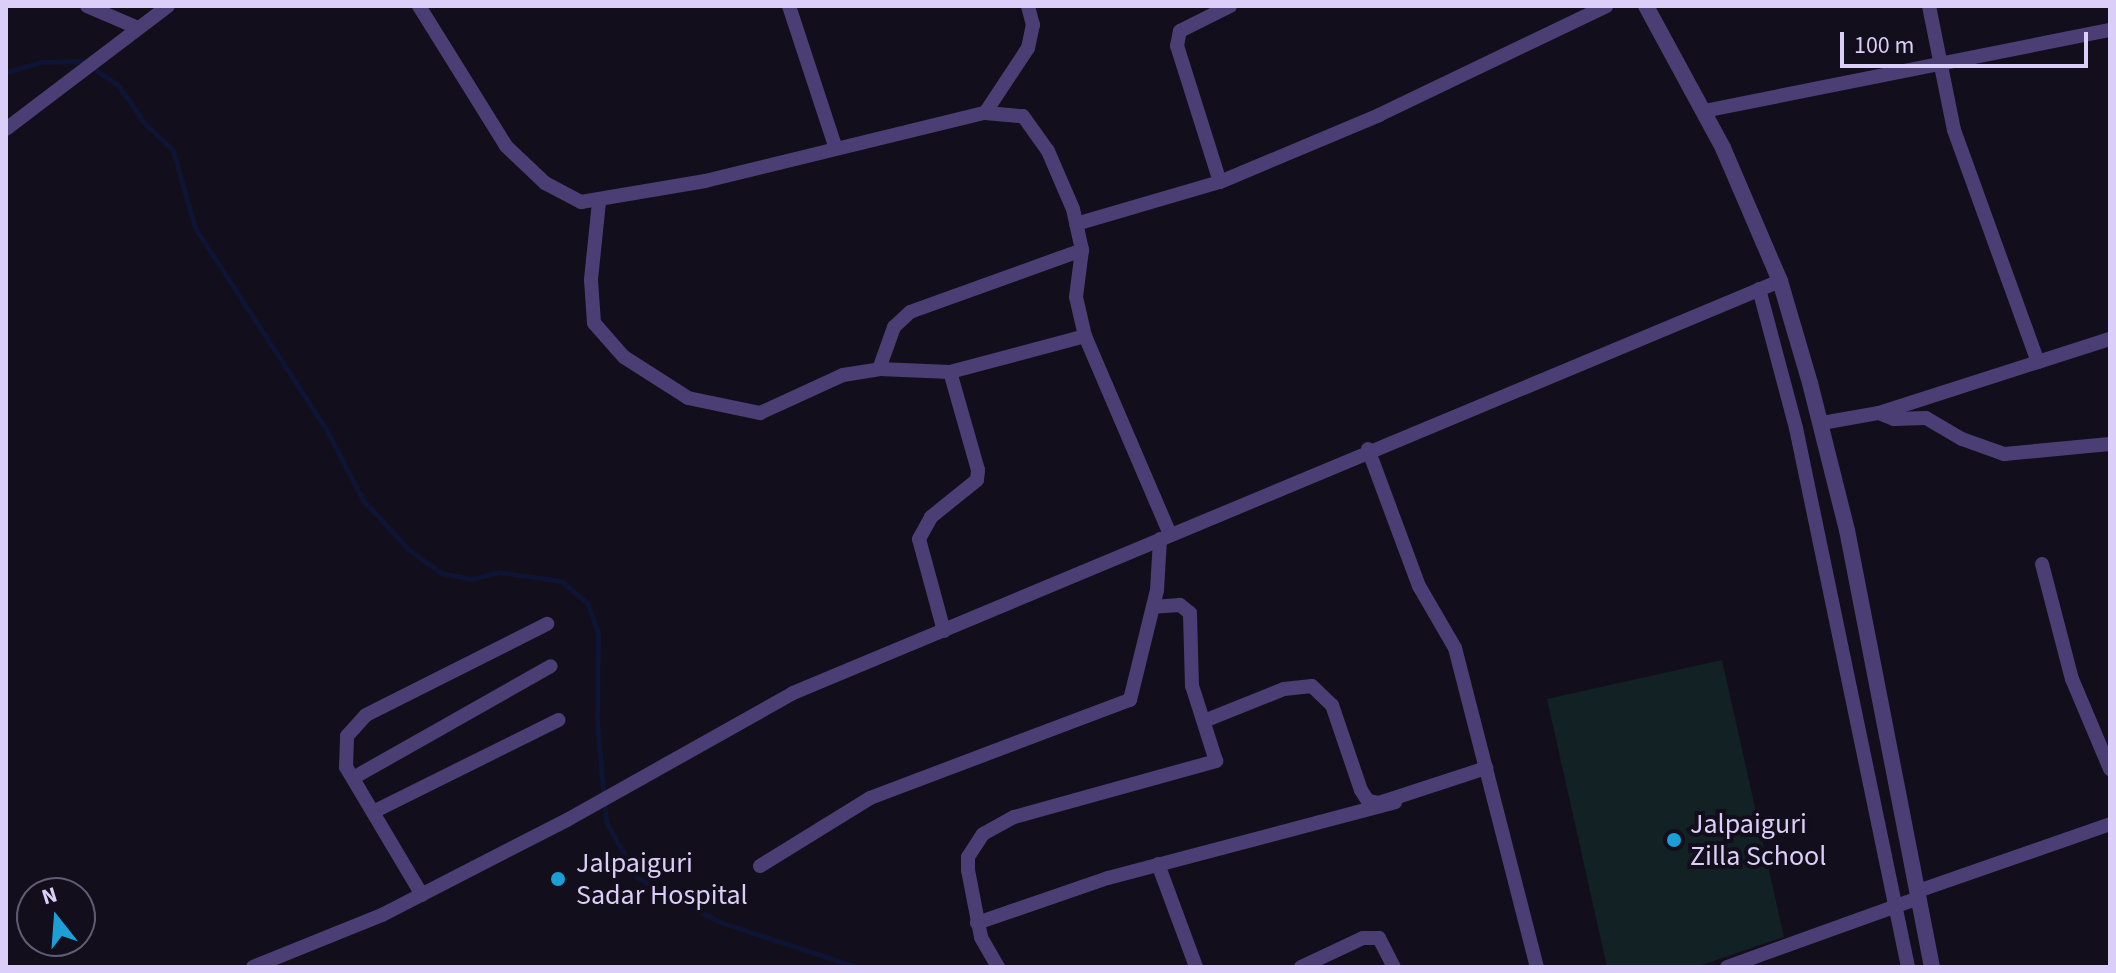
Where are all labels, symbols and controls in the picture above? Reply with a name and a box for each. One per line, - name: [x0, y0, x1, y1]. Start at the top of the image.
- scale bar: [1844, 16, 2092, 66]
- text: 100 m: [1854, 28, 1914, 63]
- place label: Jalpaiguri Zilla School: [1690, 807, 1826, 873]
- marker: Jalpaiguri Zilla School: [1665, 831, 1683, 849]
- place label: Jalpaiguri Sadar Hospital: [576, 846, 748, 912]
- marker: Jalpaiguri Sadar Hospital: [547, 868, 569, 890]
- north arrow: [16, 877, 96, 957]
- text: N: [38, 879, 61, 913]

